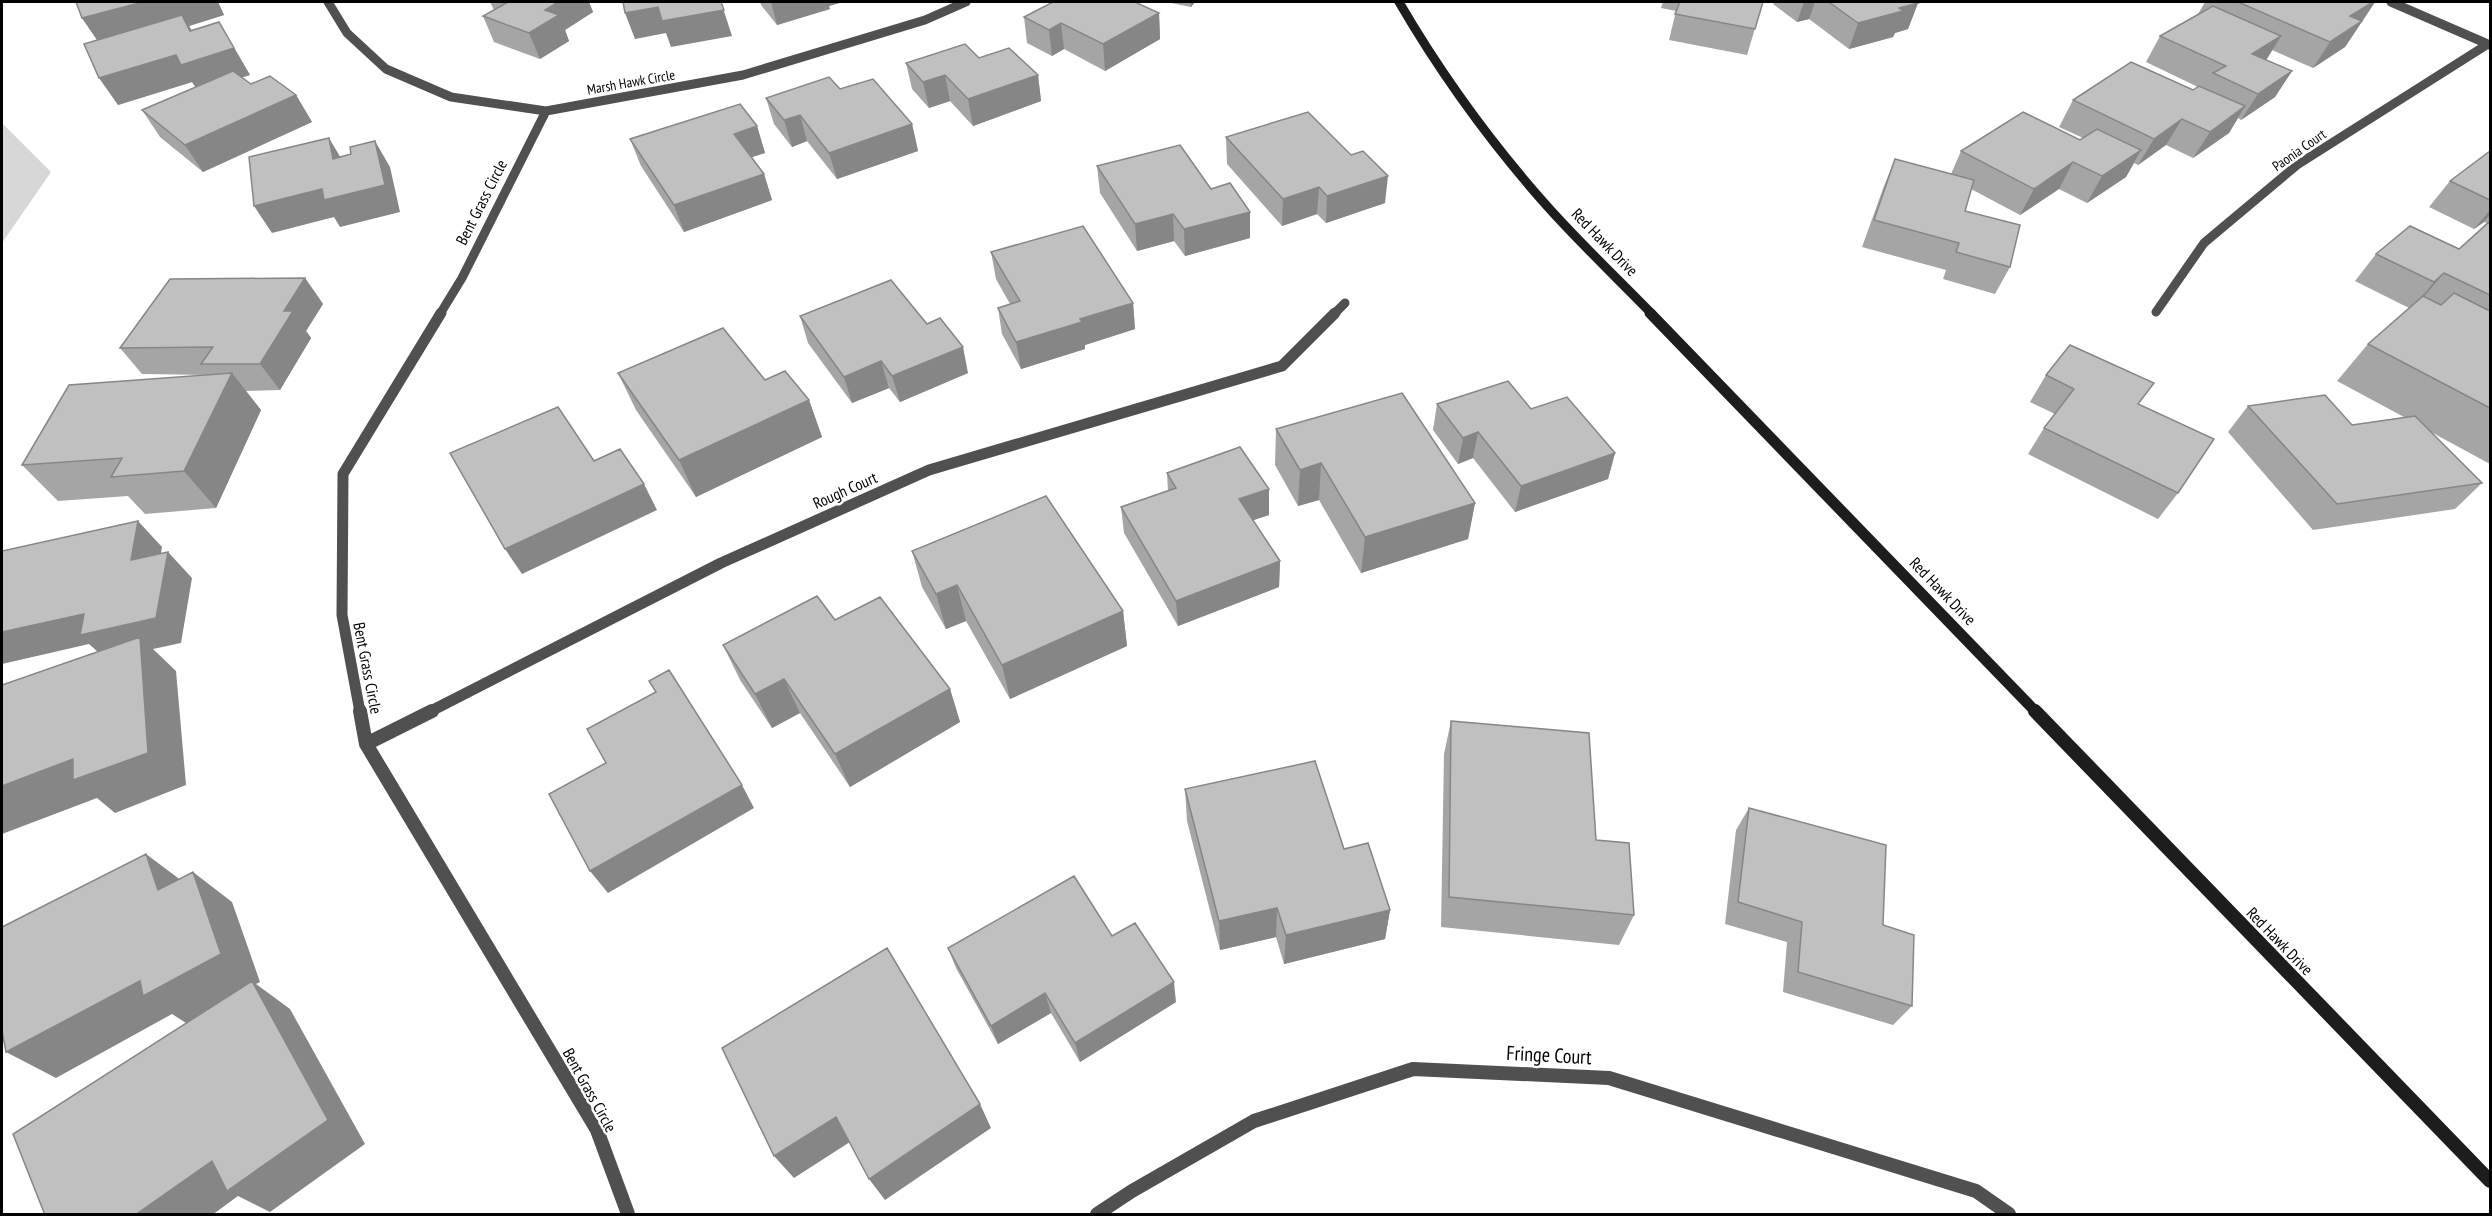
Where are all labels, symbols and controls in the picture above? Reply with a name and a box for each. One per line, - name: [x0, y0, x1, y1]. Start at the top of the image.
- street label: Marsh Hawk Circle: [586, 65, 677, 99]
- street label: Paonia Court: [2269, 125, 2329, 175]
- street label: Bent Grass Circle: [451, 156, 511, 248]
- street label: Red Hawk Drive: [1568, 204, 1642, 280]
- street label: Rough Court: [810, 467, 881, 513]
- street label: Red Hawk Drive: [1906, 553, 1980, 629]
- street label: Bent Grass Circle: [349, 620, 387, 716]
- street label: Red Hawk Drive: [2243, 903, 2317, 979]
- street label: Fringe Court: [1506, 1040, 1593, 1070]
- street label: Bent Grass Circle: [559, 1044, 621, 1136]

